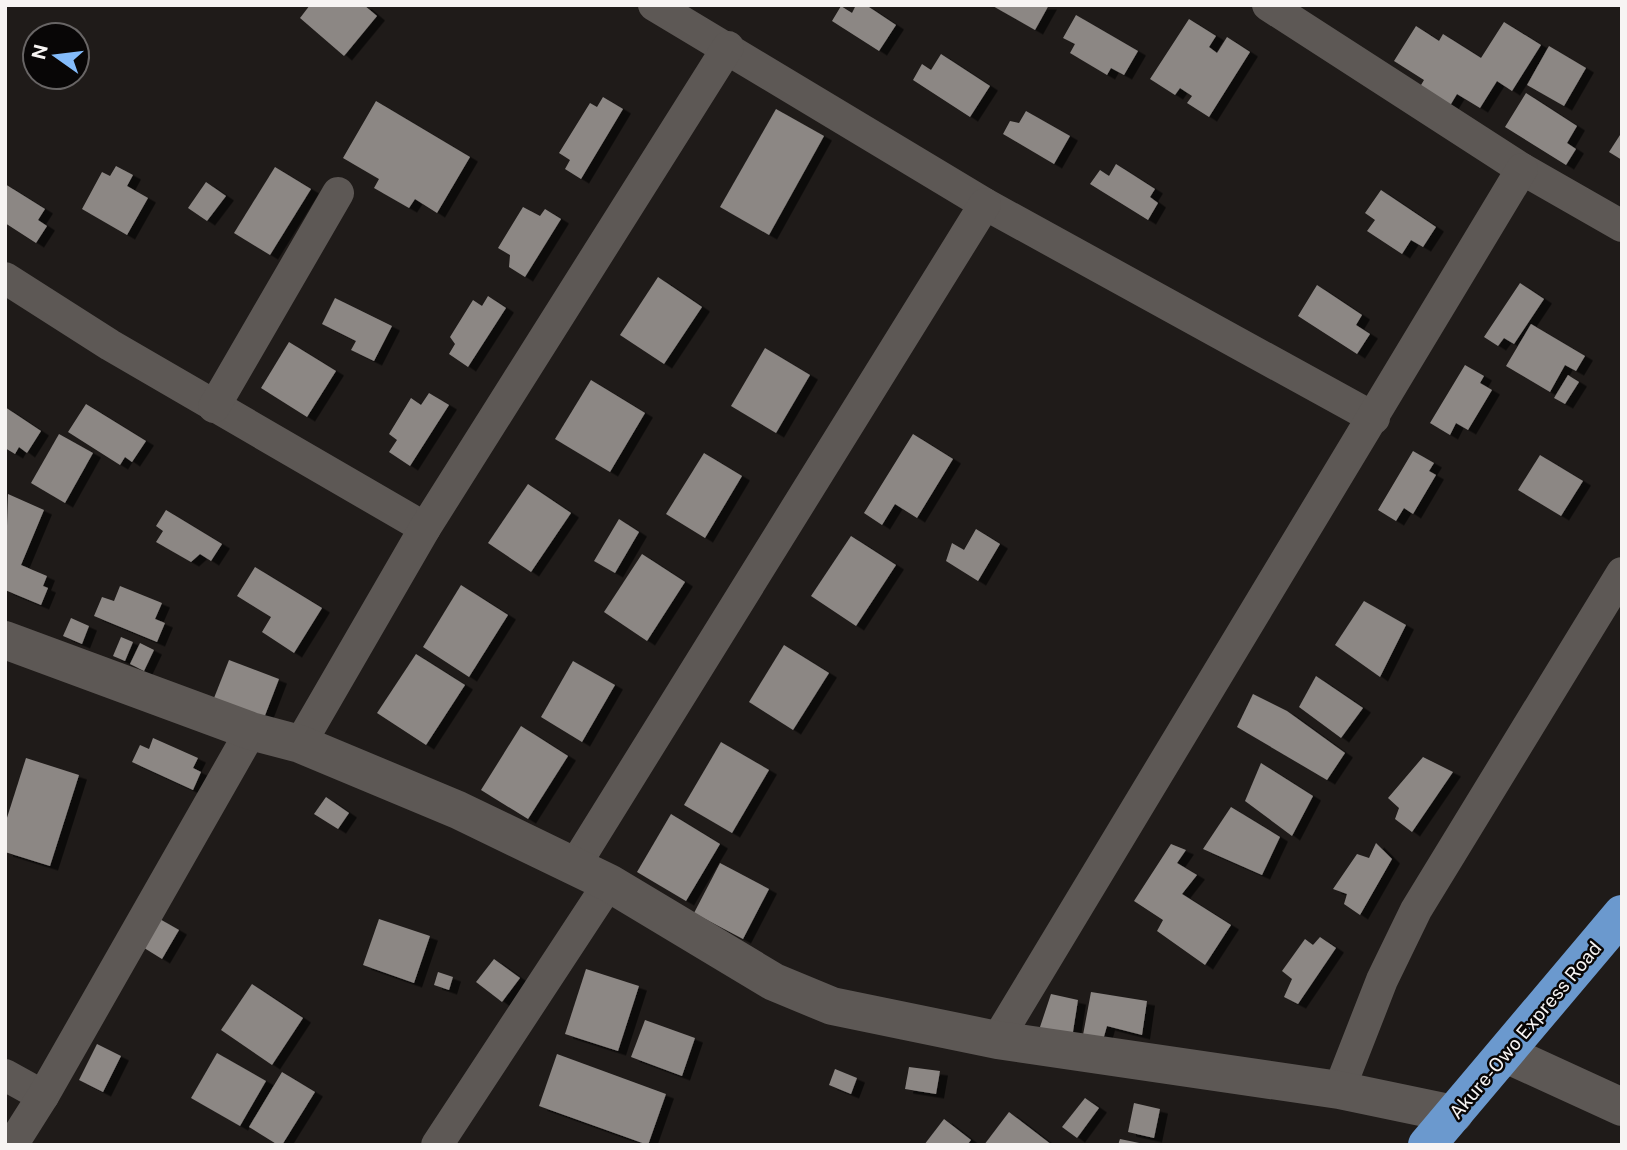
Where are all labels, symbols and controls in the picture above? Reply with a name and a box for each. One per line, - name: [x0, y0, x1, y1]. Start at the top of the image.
- north arrow: [21, 21, 91, 91]
- text: N: [27, 42, 52, 62]
- street label: Akure-Owo Express Road: [1444, 937, 1606, 1123]

